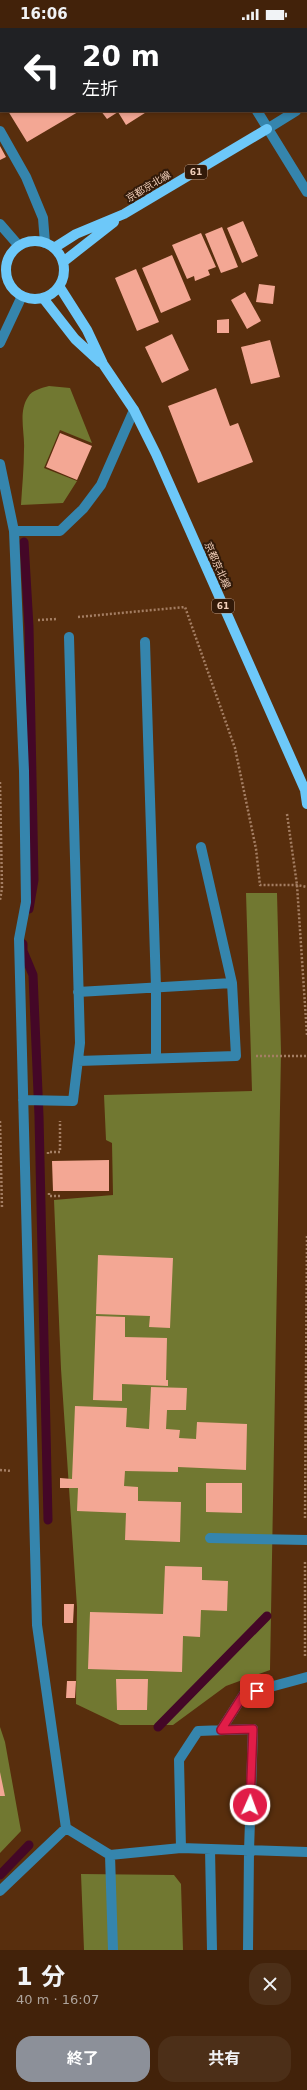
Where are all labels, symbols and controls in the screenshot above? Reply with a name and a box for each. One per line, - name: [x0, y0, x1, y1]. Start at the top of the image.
- text: 16:06: [20, 5, 68, 23]
- text: 20 m: [82, 40, 160, 73]
- icon: left: [16, 44, 68, 96]
- text: 左折: [82, 78, 118, 99]
- road number: 61: [185, 165, 207, 179]
- street label: 京都京北線: [124, 169, 173, 204]
- street label: 京都京北線: [202, 540, 233, 590]
- road number: 61: [212, 599, 234, 613]
- pin: [240, 1674, 274, 1708]
- icon: arrive: [246, 1680, 268, 1702]
- position arrow: [229, 1784, 271, 1826]
- text: 1 分: [16, 1963, 65, 1991]
- button: close: [249, 1963, 291, 2005]
- text: 40 m · 16:07: [16, 1992, 99, 2007]
- button: 終了: [16, 2036, 150, 2082]
- button: 共有: [158, 2036, 291, 2082]

